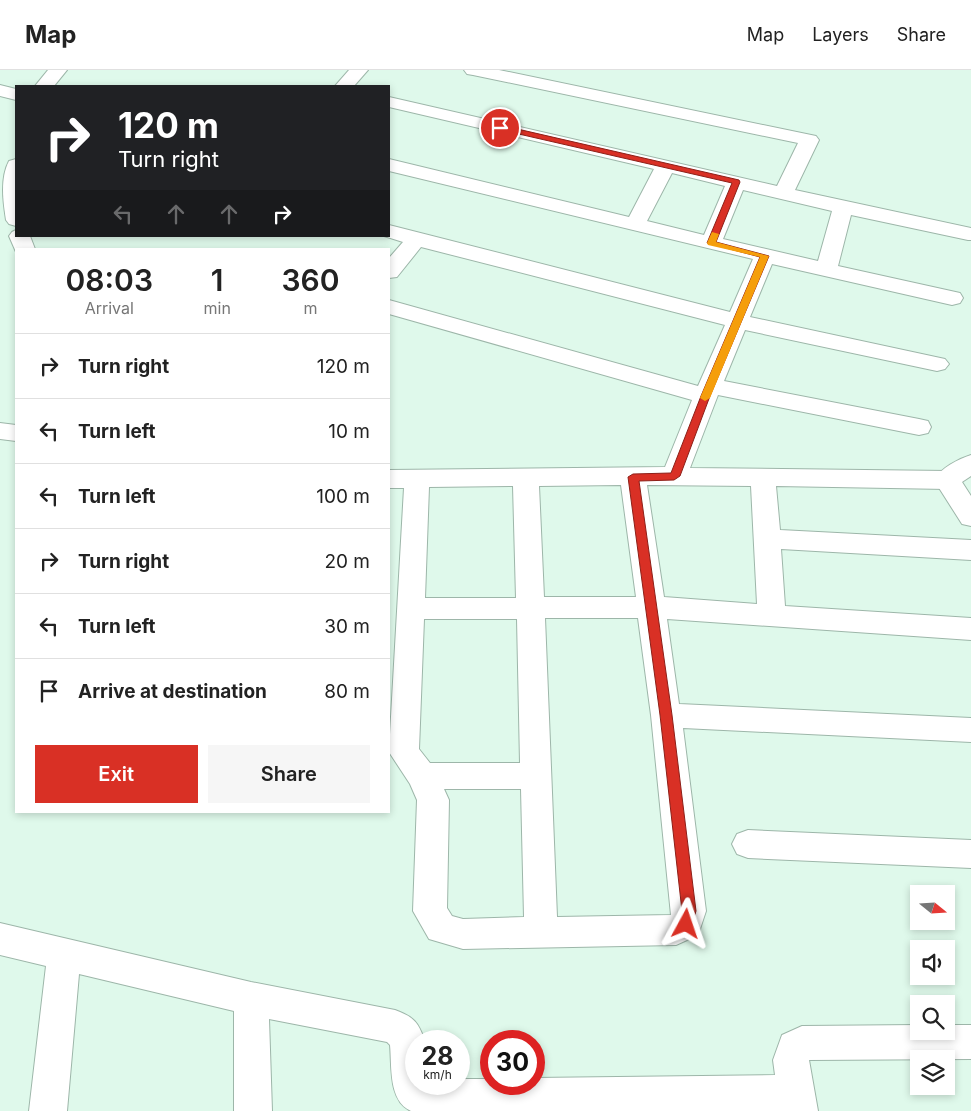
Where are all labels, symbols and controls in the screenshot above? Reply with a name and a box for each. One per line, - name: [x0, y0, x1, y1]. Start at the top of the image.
- text: Map: [25, 20, 76, 49]
- text: Map: [747, 24, 784, 45]
- text: Layers: [812, 24, 869, 45]
- text: Share: [897, 24, 946, 45]
- text: 120 m: [118, 104, 219, 146]
- icon: right: [35, 105, 100, 170]
- pin: [479, 107, 521, 149]
- icon: arrive: [486, 114, 514, 142]
- text: Turn right: [118, 146, 219, 172]
- icon: left: [109, 200, 137, 228]
- icon: ahead: [162, 200, 190, 228]
- icon: ahead: [215, 200, 243, 228]
- icon: right: [268, 200, 296, 228]
- text: 08:03: [66, 262, 153, 298]
- text: 1: [211, 262, 224, 298]
- text: 360: [281, 262, 339, 298]
- text: Arrival: [85, 298, 134, 318]
- text: min: [204, 298, 231, 318]
- text: m: [303, 298, 317, 318]
- icon: right: [35, 352, 63, 380]
- text: Turn right: [78, 355, 169, 378]
- text: 120 m: [317, 355, 370, 378]
- icon: left: [35, 417, 63, 445]
- text: Turn left: [78, 420, 156, 443]
- text: 10 m: [328, 420, 370, 443]
- icon: left: [35, 482, 63, 510]
- text: Turn left: [78, 485, 156, 508]
- text: 100 m: [316, 485, 370, 508]
- icon: right: [35, 547, 63, 575]
- text: Turn right: [78, 550, 169, 573]
- text: 20 m: [324, 550, 370, 573]
- icon: left: [35, 612, 63, 640]
- text: Turn left: [78, 615, 156, 638]
- text: 30 m: [324, 615, 370, 638]
- icon: arrive: [35, 677, 63, 705]
- text: Arrive at destination: [78, 680, 267, 703]
- text: 80 m: [324, 680, 370, 703]
- button: Exit: [35, 745, 198, 803]
- button: Share: [208, 745, 370, 803]
- north arrow: [910, 885, 955, 930]
- map controls: [910, 885, 955, 1095]
- position arrow: [659, 897, 711, 949]
- button: sound: [910, 940, 955, 985]
- button: search: [910, 995, 955, 1040]
- speed limit sign: 30: [480, 1030, 545, 1095]
- text: 28: [421, 1041, 454, 1071]
- button: layers: [910, 1050, 955, 1095]
- text: km/h: [423, 1067, 452, 1082]

